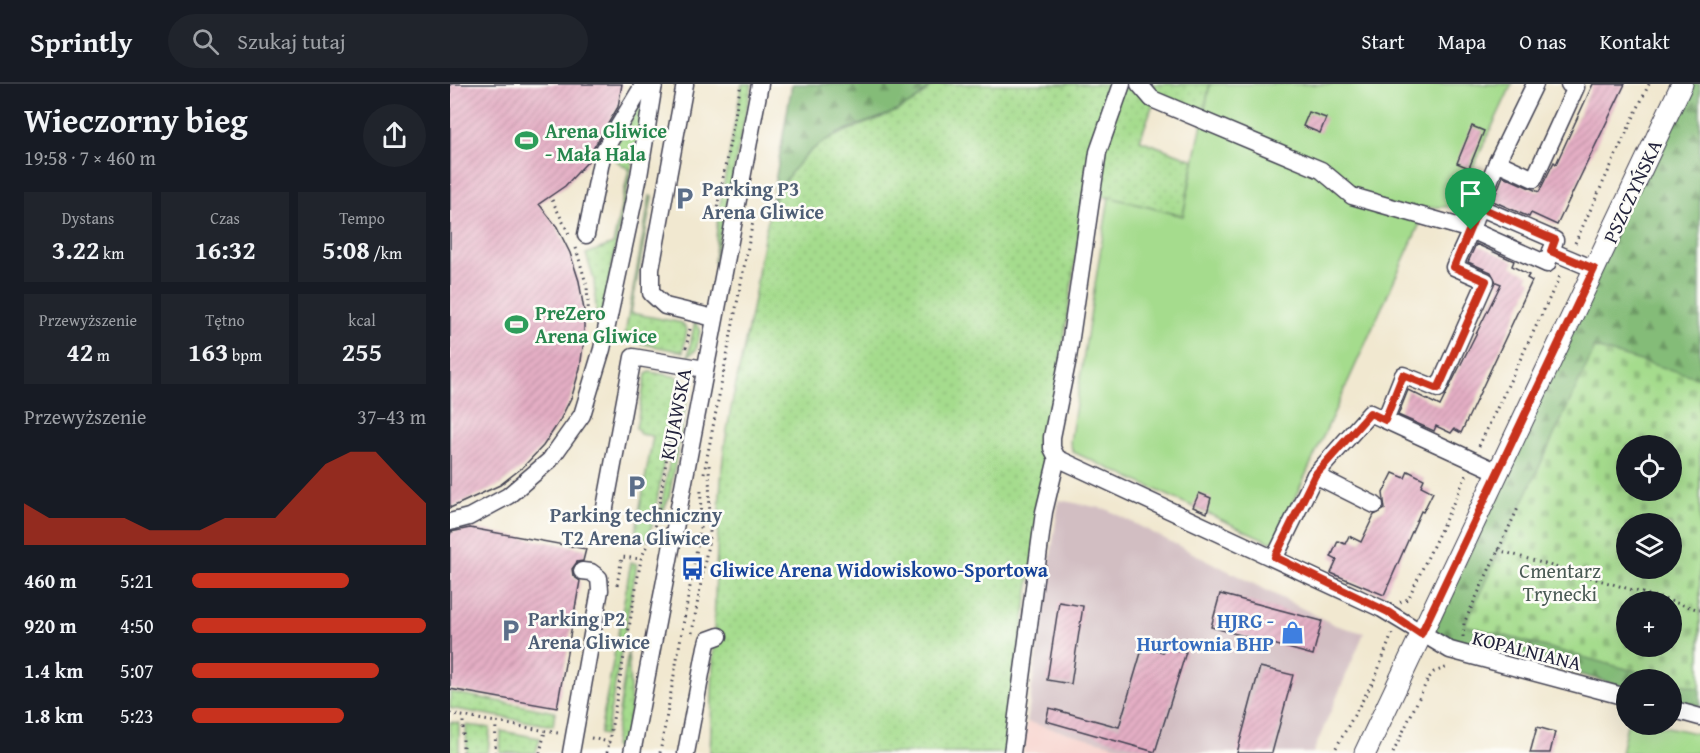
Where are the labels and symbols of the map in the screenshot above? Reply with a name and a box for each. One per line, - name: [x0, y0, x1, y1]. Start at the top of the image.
- place label: Arena Gliwice - Mała Hala: [545, 116, 667, 168]
- sports icon: Arena Gliwice - Mała Hala: [514, 128, 540, 154]
- street label: PSZCZYŃSKA: [1595, 134, 1669, 248]
- pin: [1445, 168, 1496, 230]
- place label: Parking P3 Arena Gliwice: [702, 174, 824, 226]
- parking icon: Parking P3 Arena Gliwice: [671, 186, 697, 212]
- place label: PreZero Arena Gliwice: [535, 298, 657, 350]
- sports icon: PreZero Arena Gliwice: [504, 311, 530, 337]
- street label: KUJAWSKA: [652, 366, 698, 462]
- parking icon: Parking techniczny T2 Arena Gliwice: [623, 474, 649, 500]
- place label: Parking techniczny T2 Arena Gliwice: [550, 500, 723, 552]
- place label: Gliwice Arena Widowiskowo-Sportowa: [710, 555, 1049, 584]
- bus stop icon: Gliwice Arena Widowiskowo-Sportowa: [679, 556, 705, 582]
- park label: Cmentarz Trynecki: [1519, 556, 1601, 608]
- place label: Parking P2 Arena Gliwice: [528, 604, 650, 656]
- place label: HJRG - Hurtownia BHP: [1137, 606, 1274, 658]
- parking icon: Parking P2 Arena Gliwice: [497, 617, 523, 643]
- shop icon: HJRG - Hurtownia BHP: [1279, 619, 1305, 645]
- street label: KOPALNIANA: [1469, 622, 1585, 678]

